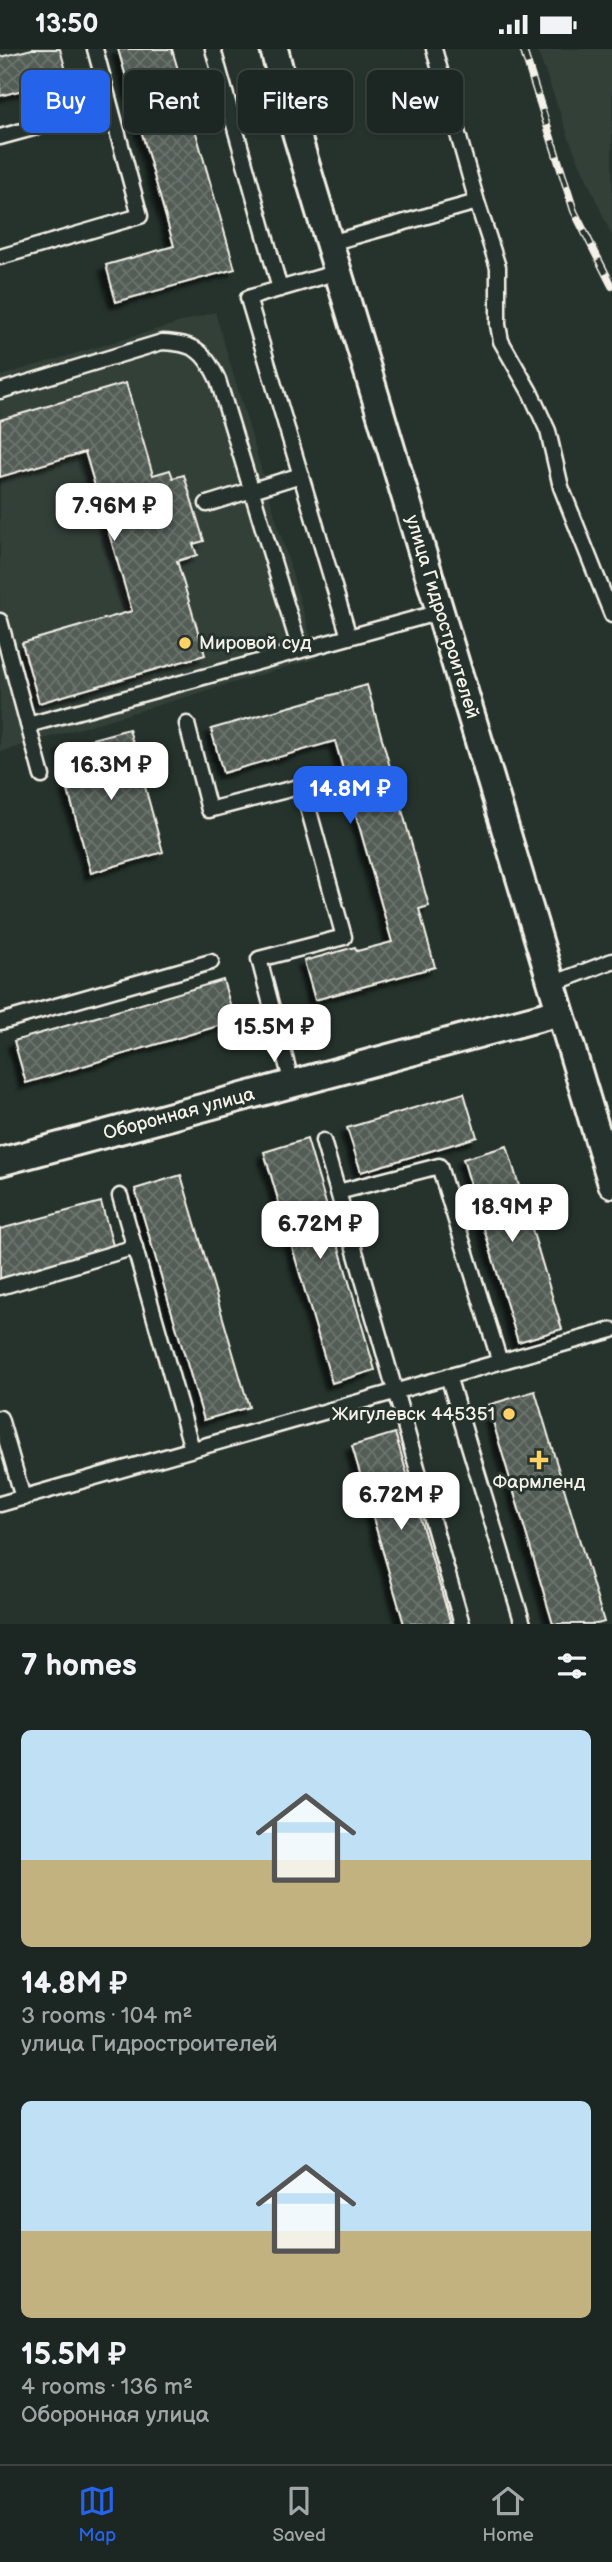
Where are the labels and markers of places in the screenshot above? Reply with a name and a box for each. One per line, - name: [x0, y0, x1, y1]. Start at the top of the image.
- pin: 7.96M ₽: [49, 483, 179, 543]
- place label: Мировой суд: [199, 632, 312, 655]
- marker: Мировой суд: [177, 635, 193, 651]
- pin: 16.3M ₽: [46, 743, 176, 802]
- pin: 14.8M ₽: [285, 767, 415, 826]
- pin: 15.5M ₽: [209, 1005, 339, 1064]
- pin: 18.9M ₽: [447, 1185, 577, 1244]
- pin: 6.72M ₽: [255, 1201, 385, 1261]
- place label: Жигулевск 445351: [332, 1403, 495, 1426]
- marker: Жигулевск 445351: [501, 1406, 517, 1422]
- marker: Фармленд: [531, 1452, 547, 1468]
- place label: Фармленд: [493, 1471, 586, 1494]
- pin: 6.72M ₽: [336, 1473, 466, 1532]

